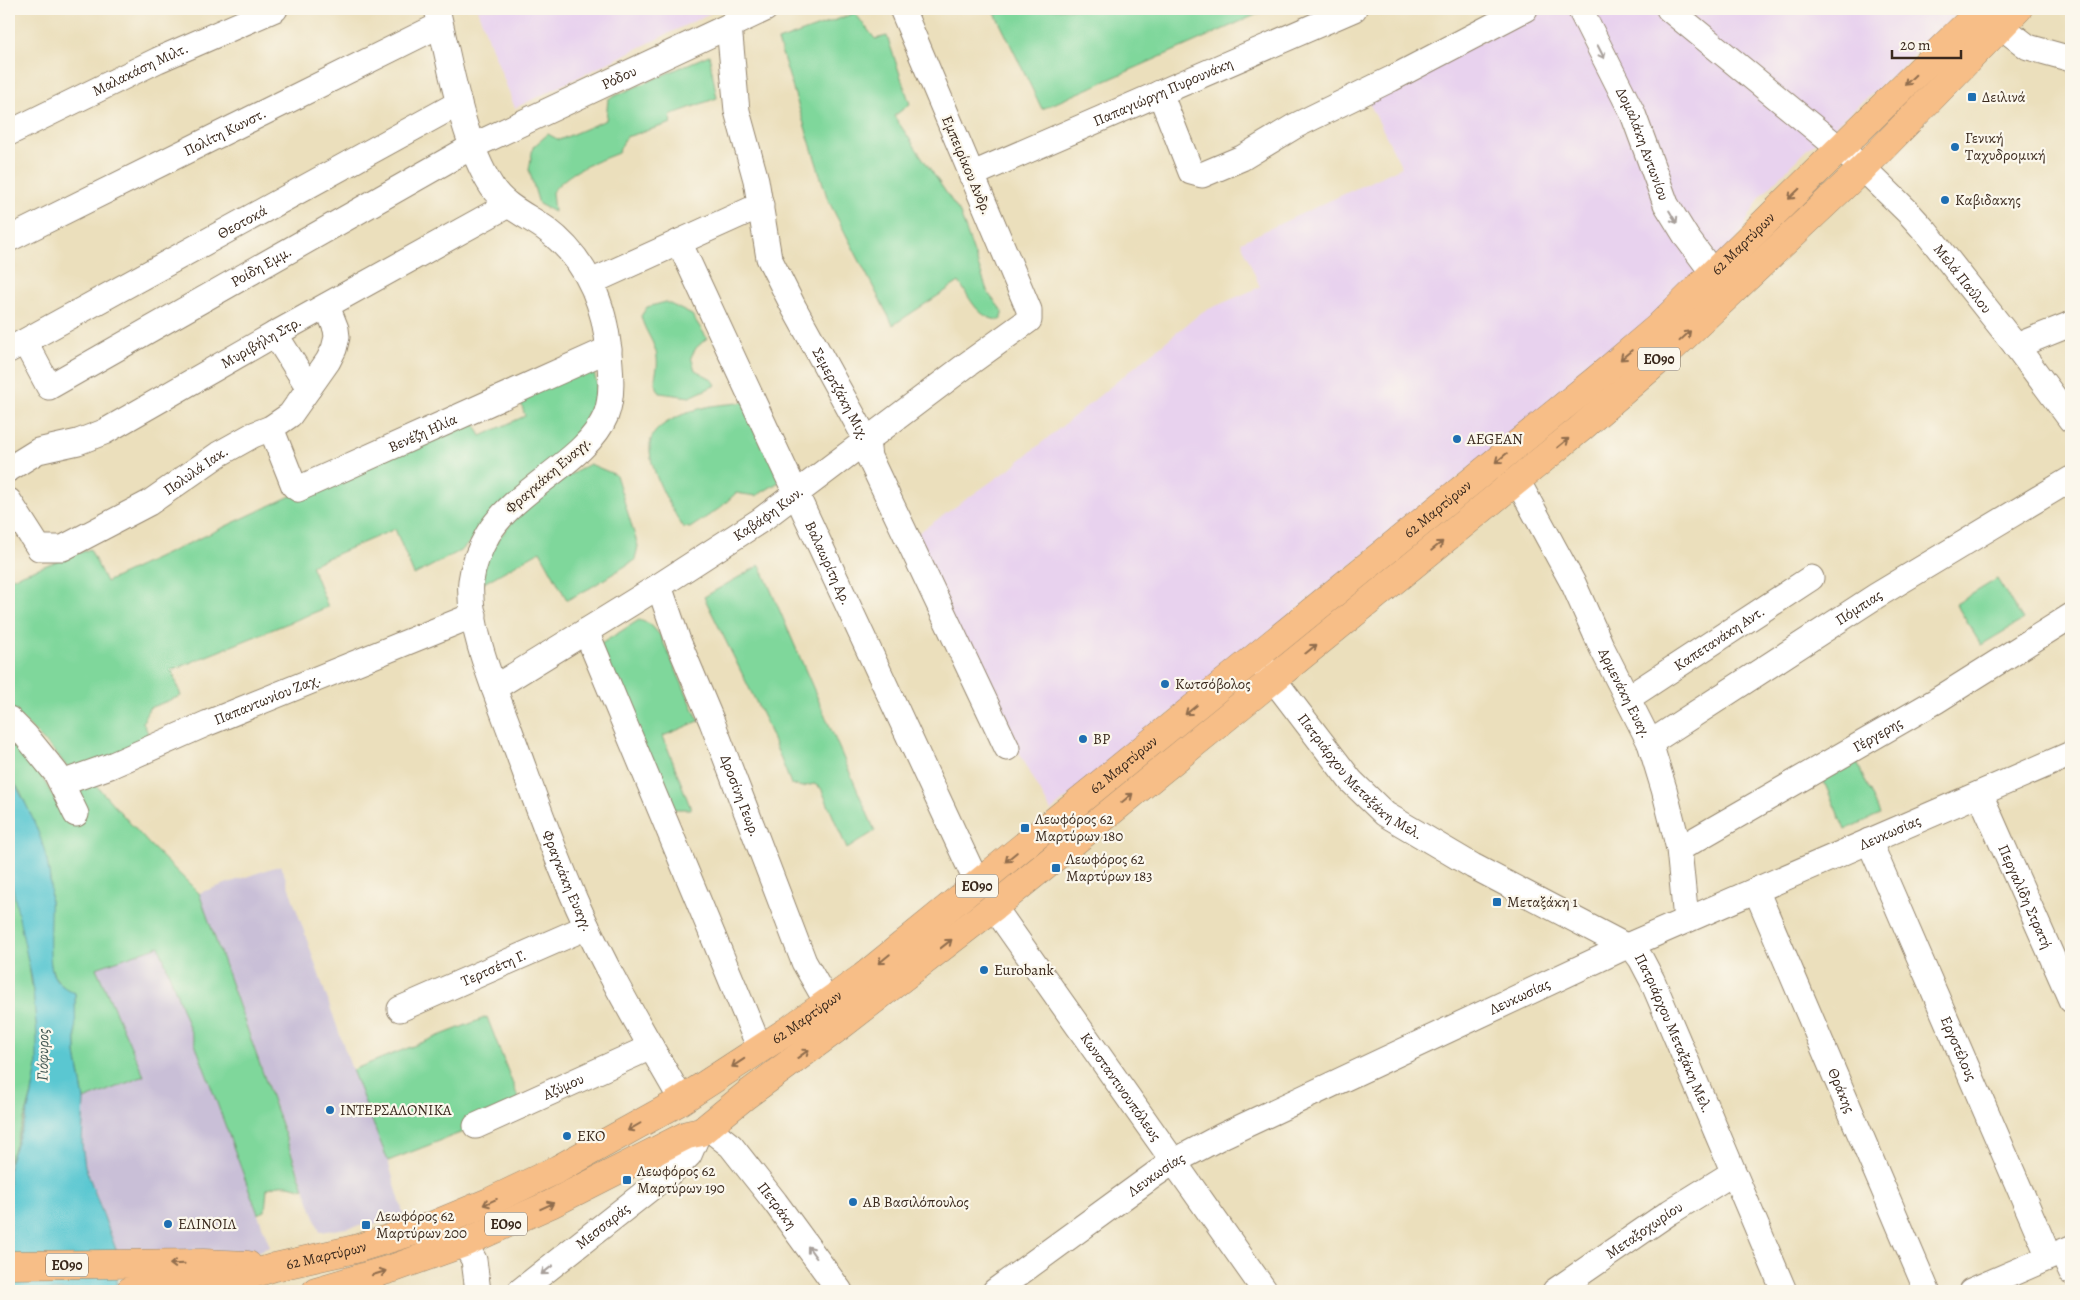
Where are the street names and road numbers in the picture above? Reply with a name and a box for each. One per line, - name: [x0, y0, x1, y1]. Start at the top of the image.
- street label: Μαλακάση Μιλτ.: [89, 38, 192, 101]
- street label: Παπαγιώργη Πυρουνάκη: [1090, 53, 1236, 131]
- street label: Ρόδου: [598, 61, 640, 94]
- street label: Δομαλάκη Αντωνίου: [1611, 84, 1674, 203]
- street label: Πολίτη Κωνστ.: [180, 103, 270, 161]
- street label: Εμπειρίκου Ανδρ.: [937, 112, 997, 218]
- street label: Θεοτοκά: [214, 200, 271, 244]
- street label: 62 Μαρτύρων: [1707, 208, 1779, 280]
- street label: Μελά Παύλου: [1929, 240, 1996, 318]
- street label: Ροίδη Εμμ.: [227, 241, 295, 292]
- street label: Μυριβήλη Στρ.: [217, 311, 305, 373]
- street label: Σεμερτζάκη Μιχ.: [808, 344, 875, 444]
- road number: ΕΟ90: [1638, 348, 1680, 370]
- street label: Βενέζη Ηλία: [385, 409, 460, 457]
- street label: Φραγκάκη Ευαγγ.: [501, 432, 595, 518]
- street label: Πολυλά Ιακ.: [159, 441, 232, 500]
- street label: 62 Μαρτύρων: [1399, 475, 1476, 543]
- street label: Καβάφη Κων.: [729, 481, 807, 546]
- street label: Βαλαωρίτη Αρ.: [800, 518, 856, 608]
- street label: Πόμπιας: [1831, 585, 1886, 630]
- street label: Καπετανάκη Αντ.: [1670, 601, 1769, 675]
- street label: Αρμενάκη Ευαγ.: [1593, 644, 1656, 742]
- street label: Παπαντωνίου Ζαχ.: [211, 668, 324, 730]
- street label: Πατριάρχου Μεταξάκη Μελ.: [1293, 709, 1427, 844]
- street label: Γέργερης: [1849, 713, 1906, 757]
- street label: 62 Μαρτύρων: [1085, 731, 1162, 798]
- street label: Δροσίνη Γεωρ.: [715, 752, 765, 840]
- street label: Λευκωσίας: [1855, 810, 1924, 855]
- street label: Φραγκάκη Ευαγγ.: [537, 827, 598, 935]
- street label: Περγαλίδη Στρατή: [1993, 841, 2057, 952]
- road number: ΕΟ90: [956, 874, 998, 898]
- street label: Τερτσέτη Γ.: [458, 945, 529, 991]
- street label: Πατριάρχου Μεταξάκη Μελ.: [1630, 950, 1717, 1116]
- street label: Λευκωσίας: [1485, 974, 1553, 1020]
- street label: 62 Μαρτύρων: [768, 985, 846, 1049]
- street label: Εργοτέλους: [1936, 1013, 1982, 1084]
- street label: Κωνσταντινουπόλεως: [1076, 1028, 1166, 1145]
- street label: Θράκης: [1823, 1065, 1860, 1116]
- street label: Αζύμου: [539, 1068, 587, 1105]
- street label: Λευκωσίας: [1123, 1148, 1188, 1202]
- street label: Πετράκη: [753, 1178, 802, 1233]
- street label: Μεταξοχωρίου: [1602, 1197, 1687, 1263]
- street label: Μεσσαράς: [571, 1198, 634, 1254]
- road number: ΕΟ90: [485, 1212, 527, 1236]
- street label: 62 Μαρτύρων: [284, 1236, 369, 1274]
- road number: ΕΟ90: [46, 1254, 88, 1276]

